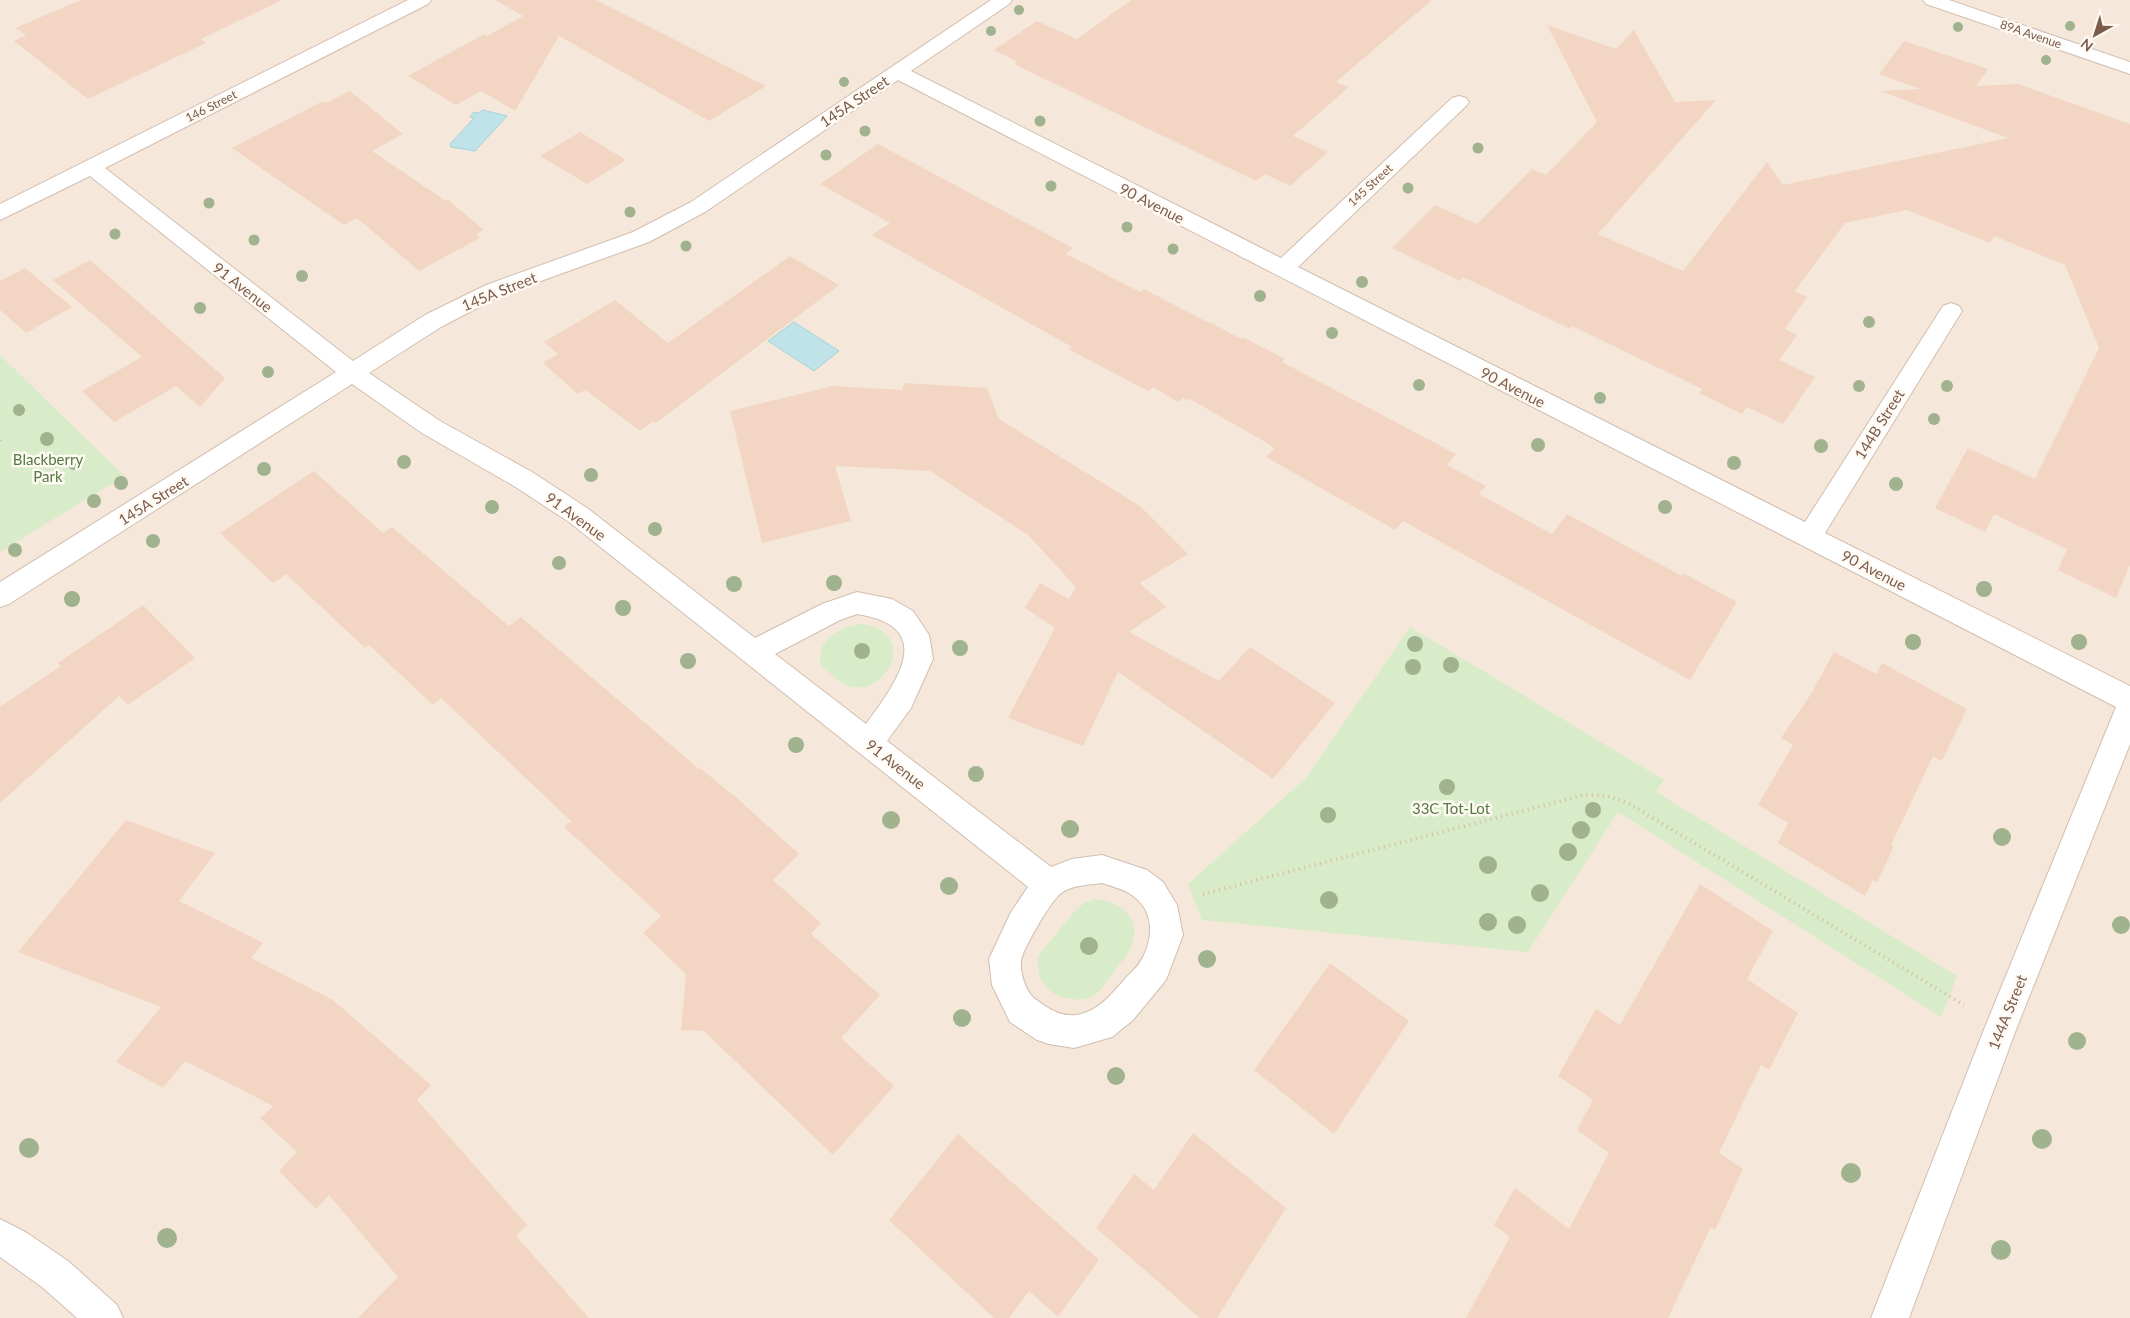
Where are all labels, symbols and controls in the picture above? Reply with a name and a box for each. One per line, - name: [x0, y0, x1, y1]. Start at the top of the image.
- north arrow: [2070, 10, 2120, 60]
- street label: 89A Avenue: [1998, 16, 2064, 52]
- text: N: [2077, 35, 2096, 55]
- street label: 145A Street: [816, 71, 892, 131]
- street label: 146 Street: [183, 86, 240, 125]
- street label: 145 Street: [1345, 160, 1396, 209]
- street label: 90 Avenue: [1117, 179, 1188, 227]
- street label: 91 Avenue: [210, 258, 276, 316]
- street label: 145A Street: [459, 268, 540, 314]
- street label: 90 Avenue: [1478, 363, 1549, 411]
- street label: 144B Street: [1850, 385, 1908, 462]
- park label: Blackberry Park: [13, 450, 83, 485]
- street label: 145A Street: [115, 471, 192, 529]
- street label: 91 Avenue: [542, 488, 610, 544]
- street label: 90 Avenue: [1839, 546, 1910, 594]
- street label: 91 Avenue: [863, 735, 929, 793]
- park label: 33C Tot-Lot: [1412, 799, 1491, 817]
- street label: 144A Street: [1984, 971, 2030, 1052]

